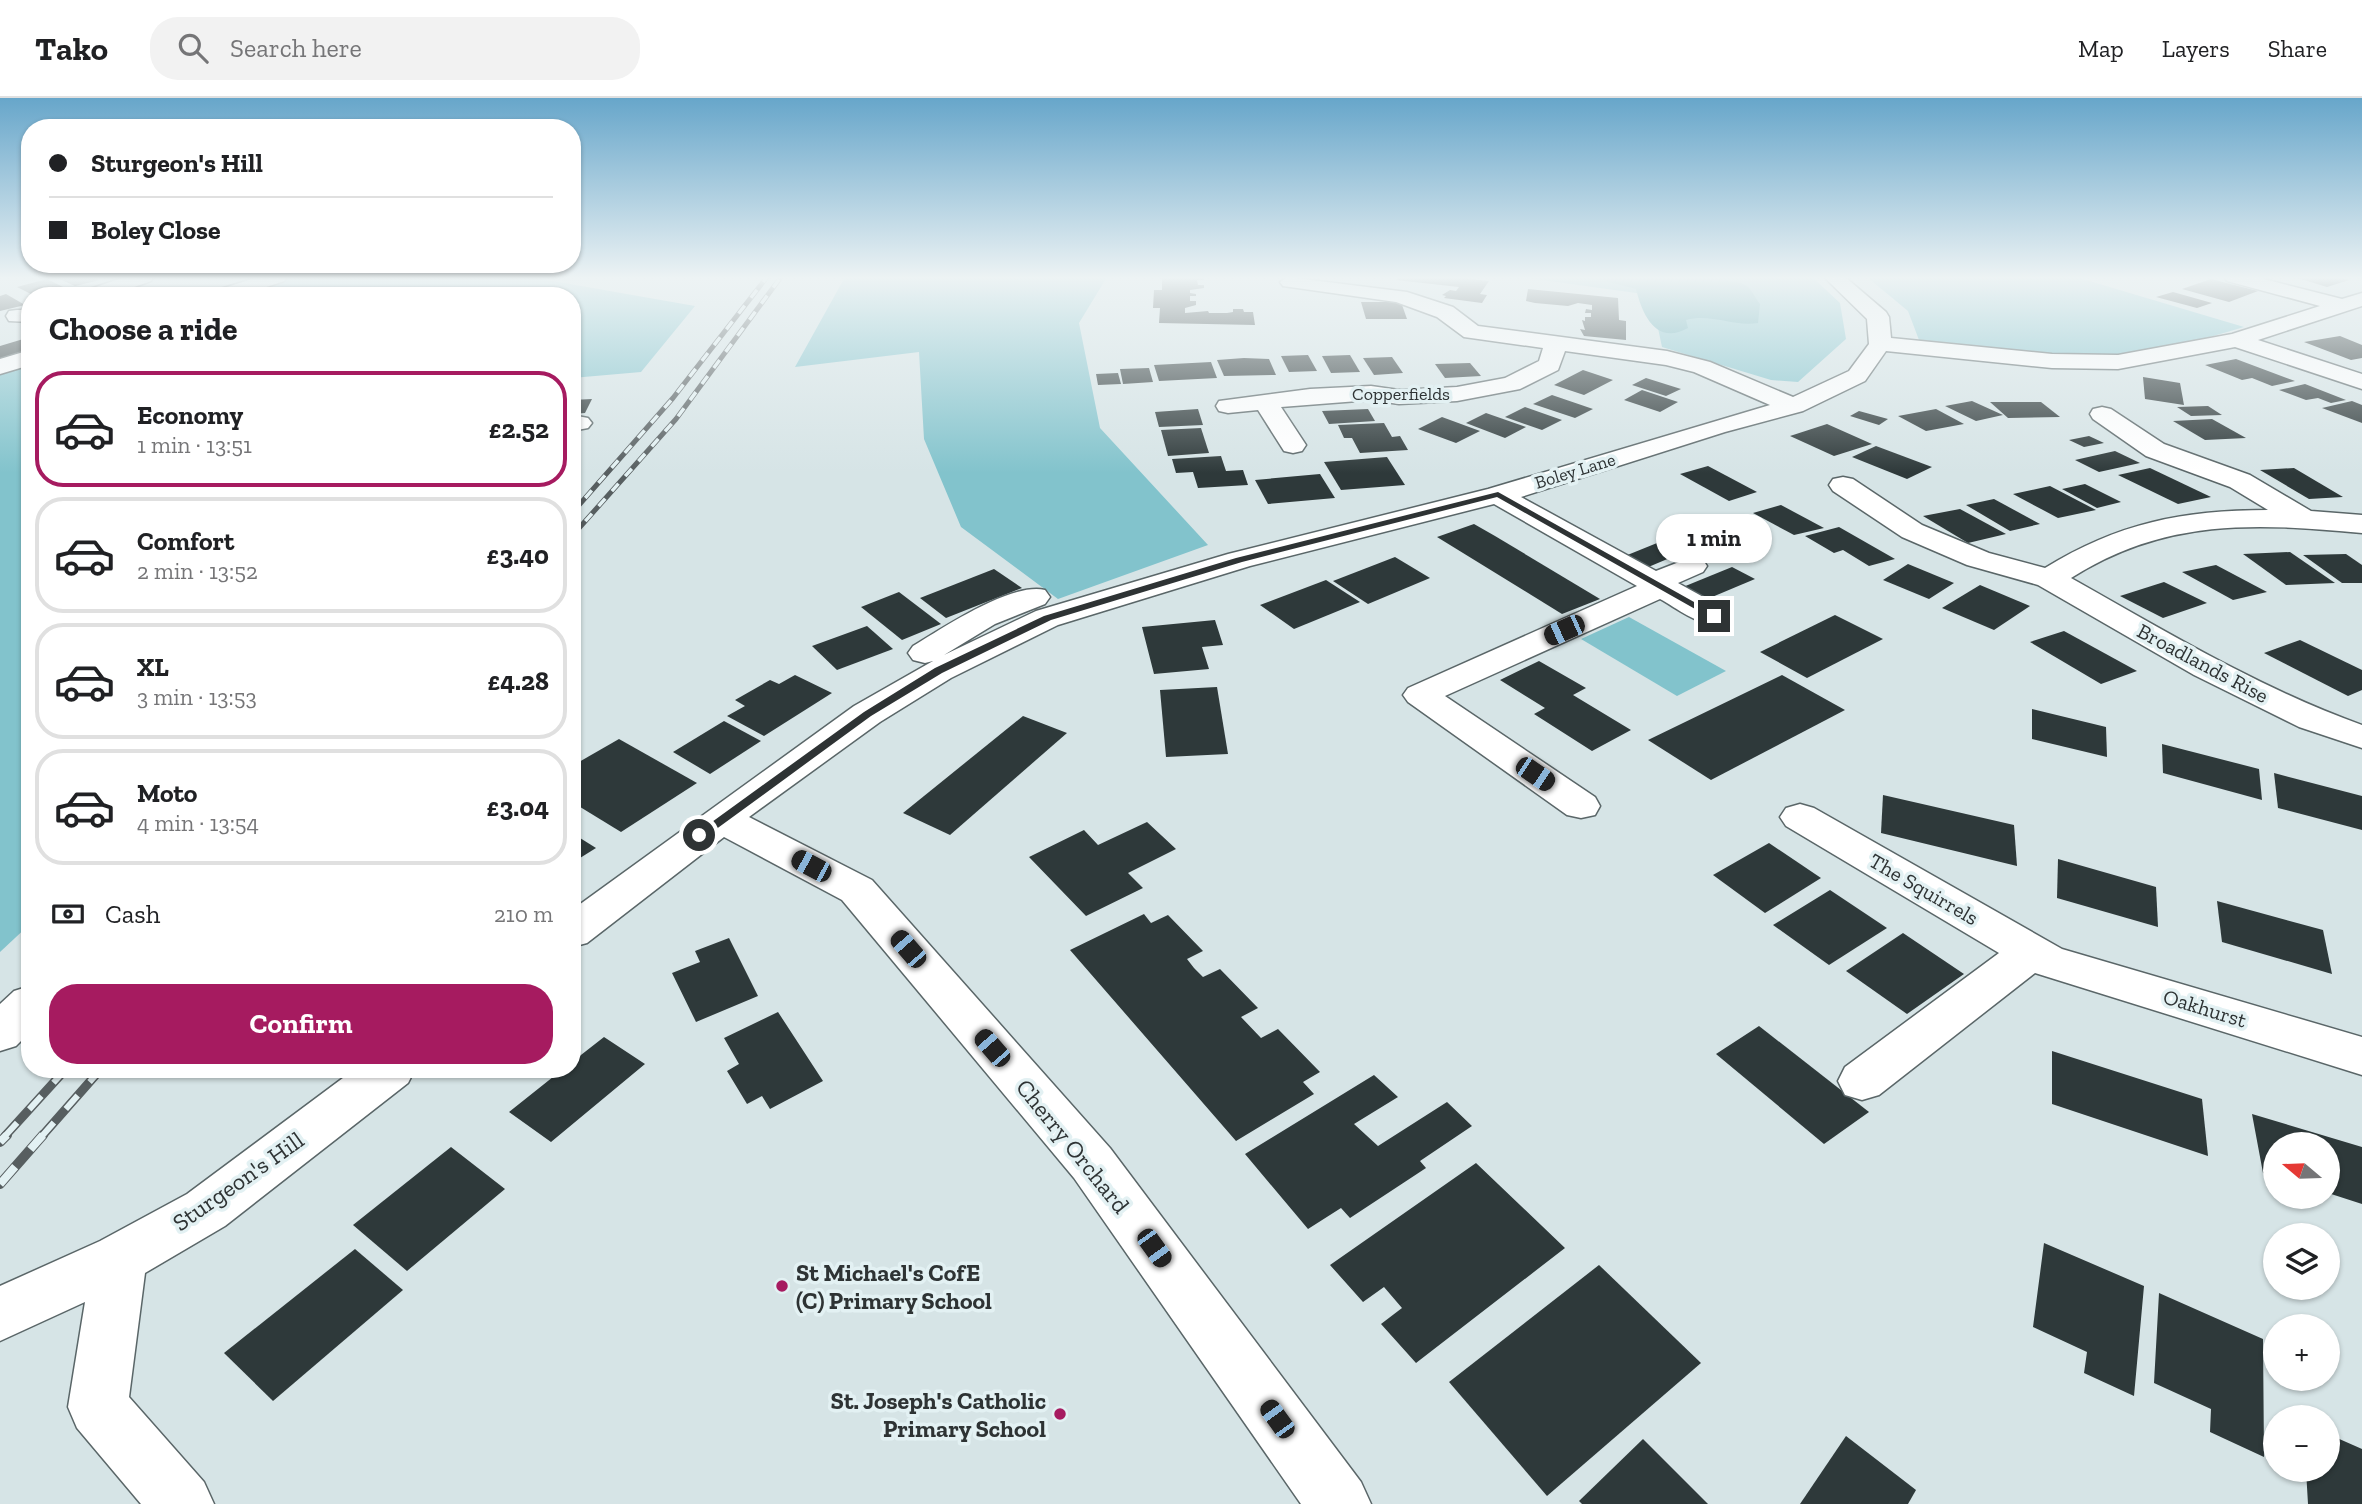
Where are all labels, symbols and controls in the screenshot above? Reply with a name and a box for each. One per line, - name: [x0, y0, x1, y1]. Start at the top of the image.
- search box: [150, 17, 640, 80]
- text: Tako: [35, 29, 108, 68]
- icon: search: [174, 29, 212, 67]
- text: Search here: [230, 32, 362, 64]
- text: Map: [2078, 34, 2124, 63]
- text: Layers: [2162, 34, 2230, 63]
- text: Share: [2268, 34, 2327, 63]
- text: Sturgeon's Hill: [91, 147, 263, 179]
- text: Boley Close: [91, 214, 221, 246]
- text: Choose a ride: [49, 310, 237, 348]
- street label: Copperfields: [1352, 383, 1450, 405]
- icon: car: [53, 398, 116, 461]
- text: Economy: [137, 399, 243, 431]
- text: £2.52: [489, 413, 549, 445]
- text: 1 min · 13:51: [137, 431, 252, 459]
- street label: Boley Lane: [1532, 448, 1618, 494]
- callout: 1 min: [1656, 514, 1772, 564]
- icon: car: [53, 524, 116, 587]
- text: 1 min: [1687, 524, 1741, 552]
- text: Comfort: [137, 525, 234, 557]
- text: £3.40: [487, 539, 549, 571]
- text: 2 min · 13:52: [137, 557, 258, 585]
- route end: [1698, 600, 1730, 632]
- car: [1541, 612, 1588, 648]
- street label: Broadlands Rise: [2133, 618, 2273, 708]
- icon: car: [53, 650, 116, 713]
- text: XL: [137, 651, 169, 683]
- text: £4.28: [487, 665, 549, 697]
- text: 3 min · 13:53: [137, 683, 257, 711]
- car: [1512, 754, 1559, 794]
- icon: car: [53, 776, 116, 839]
- text: Moto: [137, 777, 197, 809]
- text: £3.04: [487, 791, 549, 823]
- text: 4 min · 13:54: [137, 809, 259, 837]
- route start: [683, 819, 715, 851]
- car: [788, 847, 835, 885]
- street label: The Squirrels: [1865, 848, 1983, 930]
- icon: cash: [49, 895, 87, 933]
- text: Cash: [105, 898, 160, 930]
- text: 210 m: [494, 900, 553, 928]
- car: [887, 926, 930, 972]
- button: Confirm: [49, 984, 553, 1064]
- street label: Oakhurst: [2160, 984, 2250, 1033]
- car: [971, 1025, 1014, 1071]
- street label: Cherry Orchard: [1010, 1073, 1136, 1219]
- street label: Sturgeon's Hill: [167, 1125, 309, 1237]
- north arrow: [2263, 1132, 2340, 1209]
- map controls: [2263, 1132, 2340, 1482]
- button: layers: [2263, 1223, 2340, 1300]
- car: [1134, 1225, 1175, 1271]
- place label: St Michael's CofE (C) Primary School: [796, 1258, 992, 1315]
- marker: St Michael's CofE (C) Primary School: [774, 1278, 790, 1294]
- button: +: [2263, 1314, 2340, 1391]
- place label: St. Joseph's Catholic Primary School: [831, 1386, 1046, 1443]
- car: [1257, 1396, 1298, 1442]
- button: −: [2263, 1405, 2340, 1482]
- marker: St. Joseph's Catholic Primary School: [1052, 1406, 1068, 1422]

